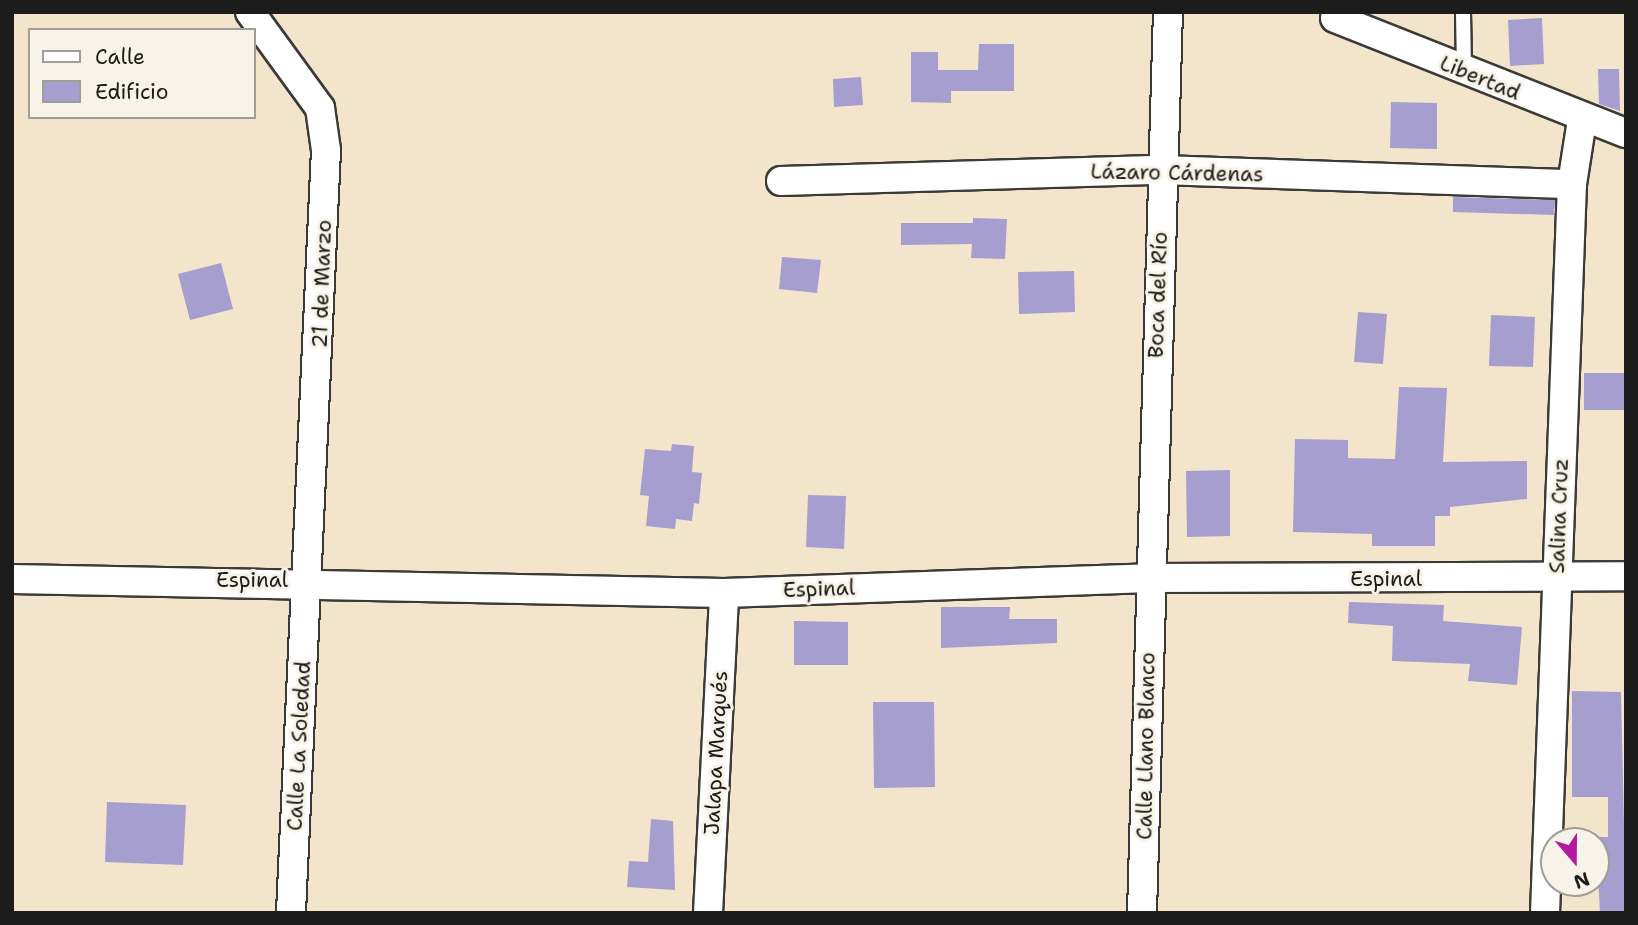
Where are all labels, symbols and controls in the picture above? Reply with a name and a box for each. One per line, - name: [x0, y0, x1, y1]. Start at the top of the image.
- legend: [28, 28, 256, 119]
- text: Calle: [95, 43, 145, 71]
- street label: Libertad: [1436, 50, 1524, 106]
- text: Edificio: [95, 78, 168, 106]
- street label: Lázaro Cárdenas: [1090, 159, 1264, 187]
- street label: 21 de Marzo: [307, 219, 337, 349]
- street label: Boca del Río: [1143, 231, 1173, 359]
- street label: Salina Cruz: [1544, 458, 1574, 574]
- street label: Espinal: [1350, 566, 1422, 592]
- street label: Espinal: [216, 567, 288, 593]
- street label: Espinal: [782, 575, 856, 603]
- street label: Calle Llano Blanco: [1132, 652, 1160, 840]
- street label: Calle La Soledad: [282, 660, 316, 832]
- street label: Jalapa Marqués: [699, 670, 733, 836]
- north arrow: [1540, 827, 1610, 897]
- text: N: [1570, 866, 1593, 895]

